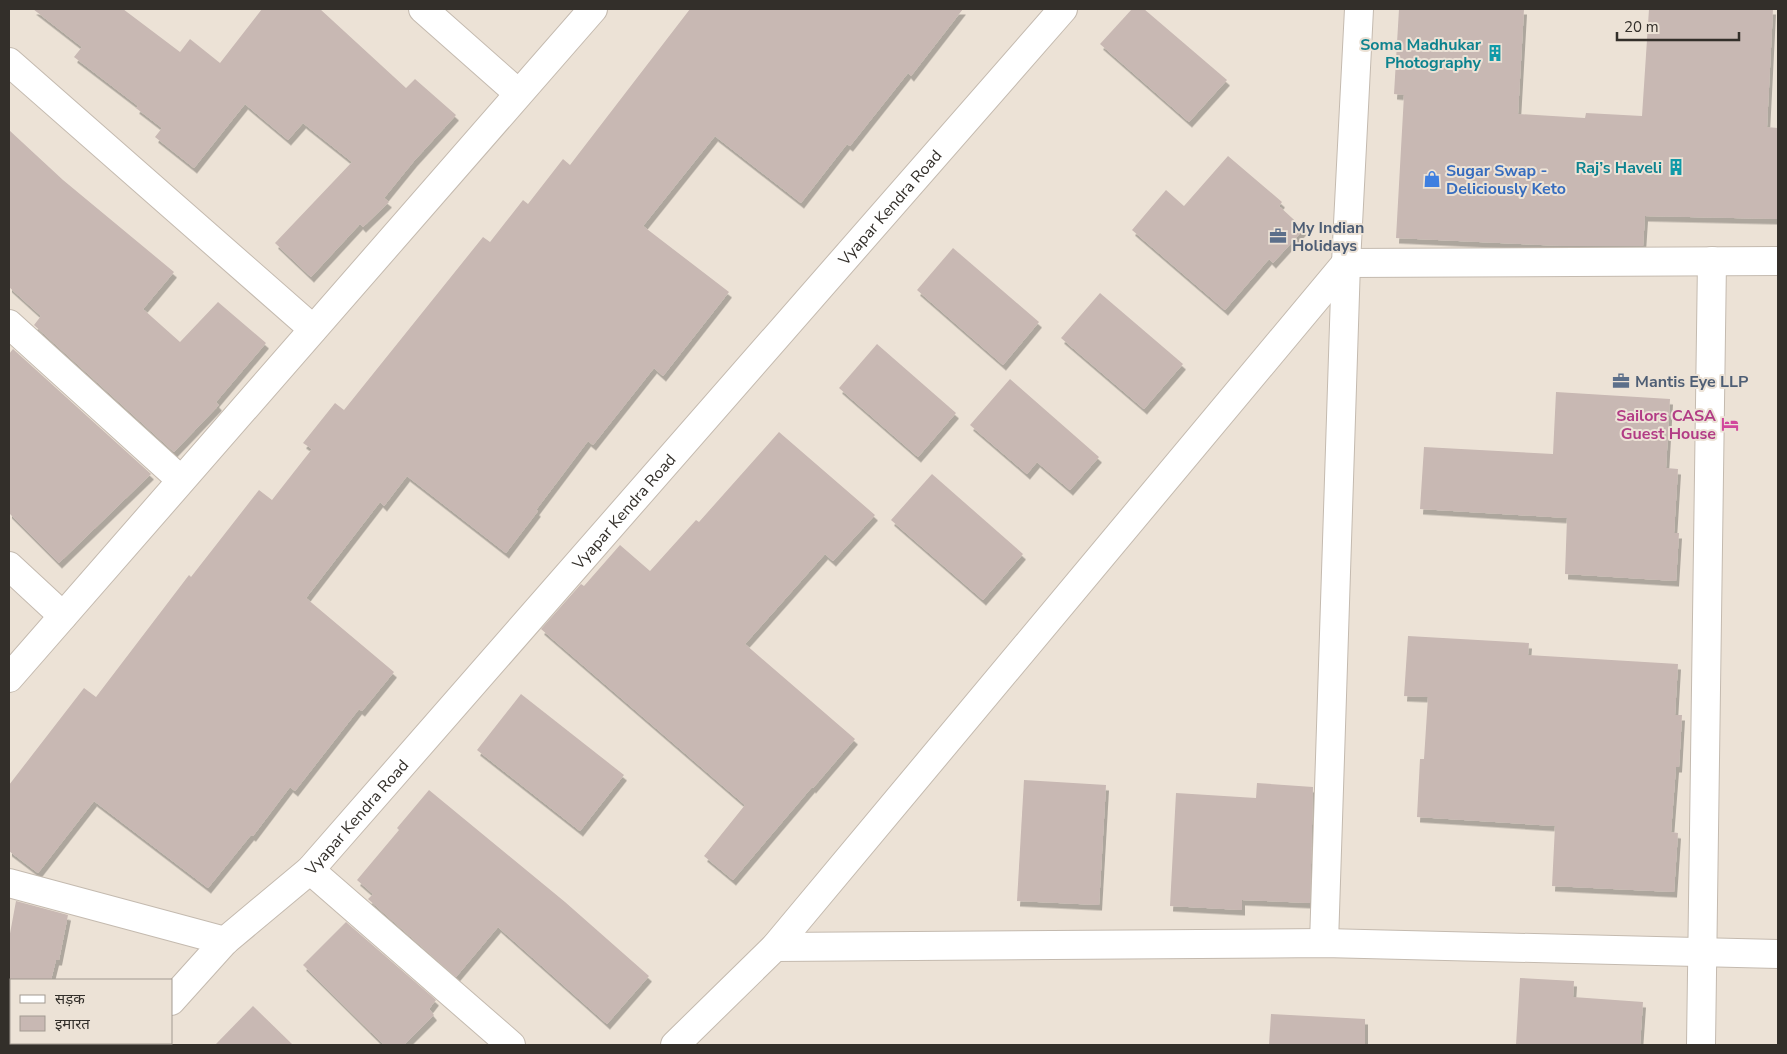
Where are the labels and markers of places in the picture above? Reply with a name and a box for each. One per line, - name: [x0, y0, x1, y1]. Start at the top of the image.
- place label: Soma Madhukar Photography: [1360, 34, 1482, 74]
- building icon: Soma Madhukar Photography: [1485, 43, 1505, 63]
- place label: Raj’s Haveli: [1575, 157, 1662, 179]
- building icon: Raj’s Haveli: [1666, 157, 1686, 177]
- place label: Sugar Swap - Deliciously Keto: [1446, 160, 1566, 200]
- shop icon: Sugar Swap - Deliciously Keto: [1422, 169, 1442, 189]
- place label: My Indian Holidays: [1292, 217, 1364, 257]
- office icon: My Indian Holidays: [1268, 226, 1288, 246]
- office icon: Mantis Eye LLP: [1611, 371, 1631, 391]
- place label: Mantis Eye LLP: [1635, 371, 1748, 393]
- place label: Sailors CASA Guest House: [1616, 405, 1716, 445]
- hotel icon: Sailors CASA Guest House: [1720, 414, 1740, 434]

